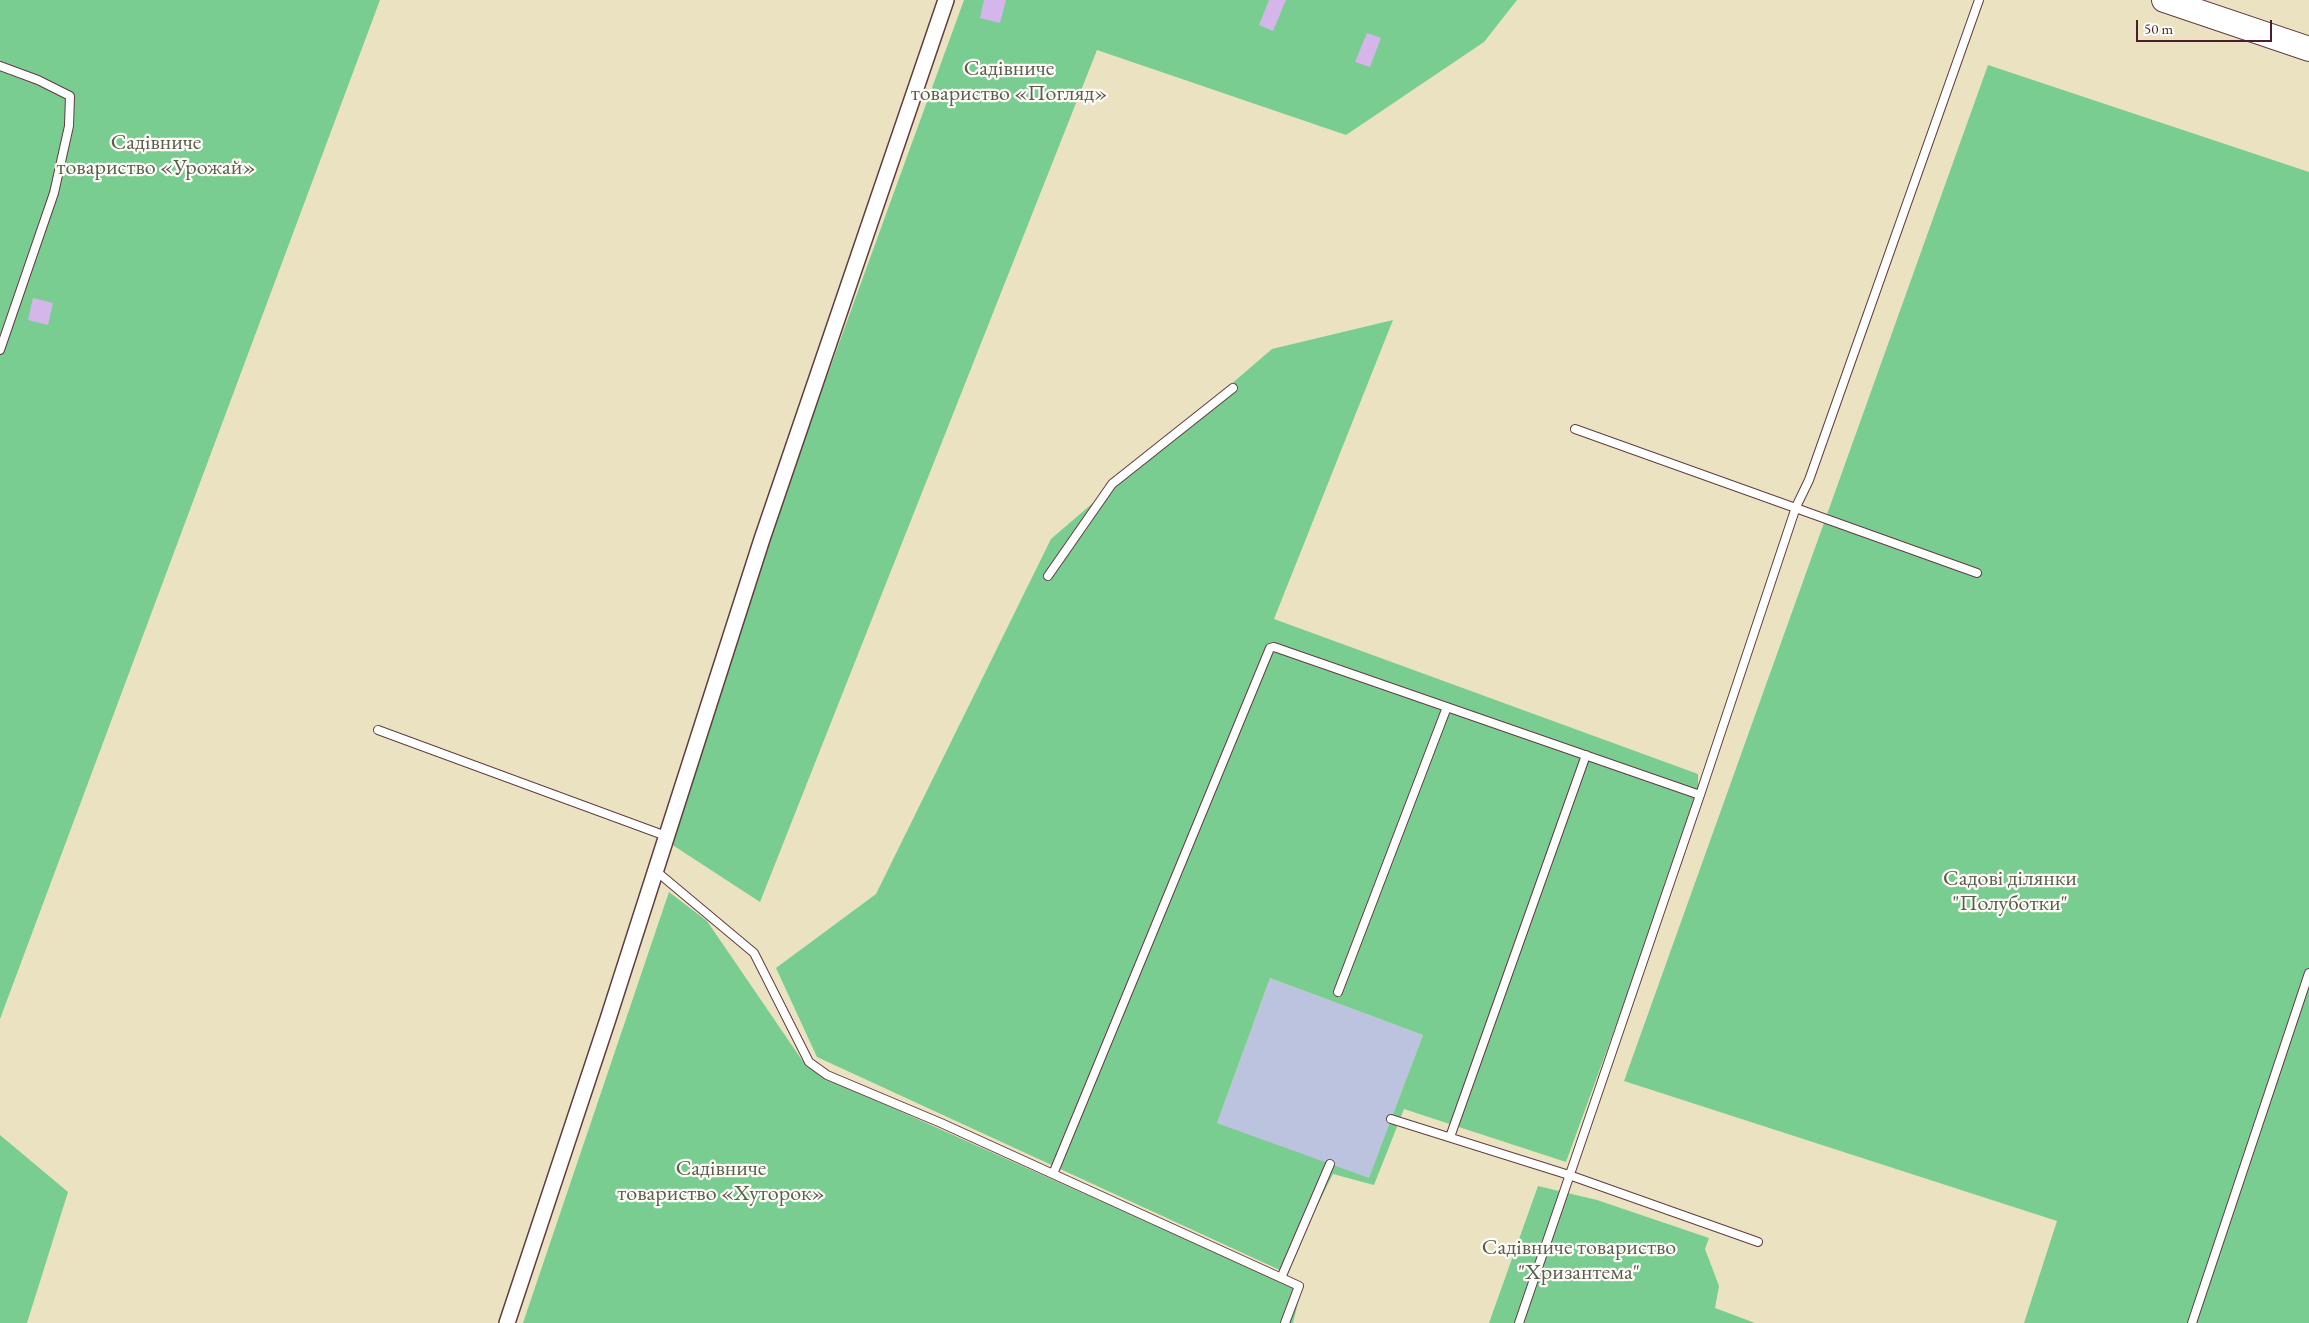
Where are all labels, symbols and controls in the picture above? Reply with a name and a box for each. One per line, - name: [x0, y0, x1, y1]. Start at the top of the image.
- scale bar: [2139, 10, 2275, 42]
- text: 50 m: [2144, 19, 2173, 38]
- park label: Садівниче товариство «Погляд»: [911, 56, 1107, 108]
- park label: Садівниче товариство «Урожай»: [56, 130, 256, 182]
- park label: Садові ділянки "Полуботки": [1943, 866, 2077, 918]
- park label: Садівниче товариство «Хуторок»: [617, 1156, 825, 1208]
- park label: Садівниче товариство "Хризантема": [1482, 1235, 1676, 1286]

